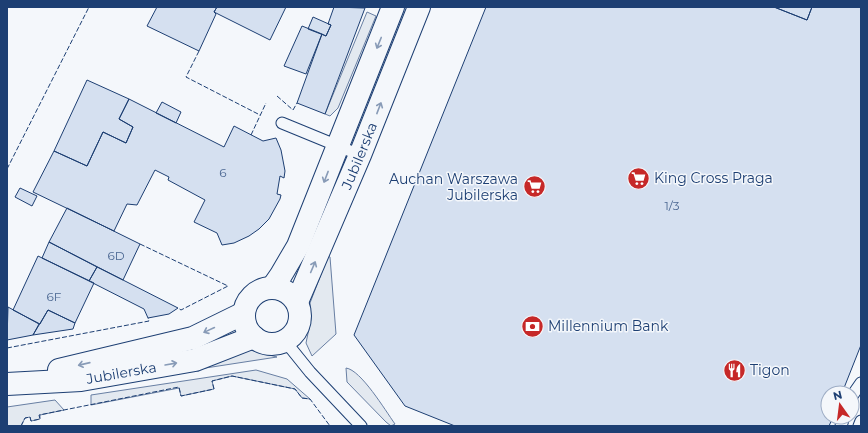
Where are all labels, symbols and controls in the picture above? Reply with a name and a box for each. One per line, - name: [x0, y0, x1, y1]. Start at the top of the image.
- one-way arrow: [374, 37, 382, 49]
- one-way arrow: [375, 102, 383, 114]
- street label: Jubilerska: [337, 120, 381, 193]
- house number: 6: [219, 165, 227, 180]
- supermarket icon: King Cross Praga: [626, 165, 652, 191]
- place label: King Cross Praga: [654, 169, 773, 187]
- place label: Auchan Warszawa Jubilerska: [389, 170, 518, 204]
- one-way arrow: [321, 171, 329, 183]
- supermarket icon: Auchan Warszawa Jubilerska: [521, 174, 547, 200]
- house number: 1/3: [664, 198, 680, 213]
- house number: 6D: [107, 248, 125, 263]
- one-way arrow: [310, 261, 317, 273]
- house number: 6F: [47, 289, 62, 304]
- bank icon: Millennium Bank: [520, 313, 546, 339]
- place label: Millennium Bank: [548, 317, 669, 335]
- one-way arrow: [203, 327, 215, 334]
- restaurant icon: Tigon: [721, 357, 747, 383]
- street label: Jubilerska: [84, 358, 158, 388]
- one-way arrow: [77, 360, 90, 368]
- one-way arrow: [164, 360, 177, 368]
- place label: Tigon: [750, 361, 790, 379]
- north arrow: [820, 385, 860, 425]
- text: N: [832, 387, 844, 403]

